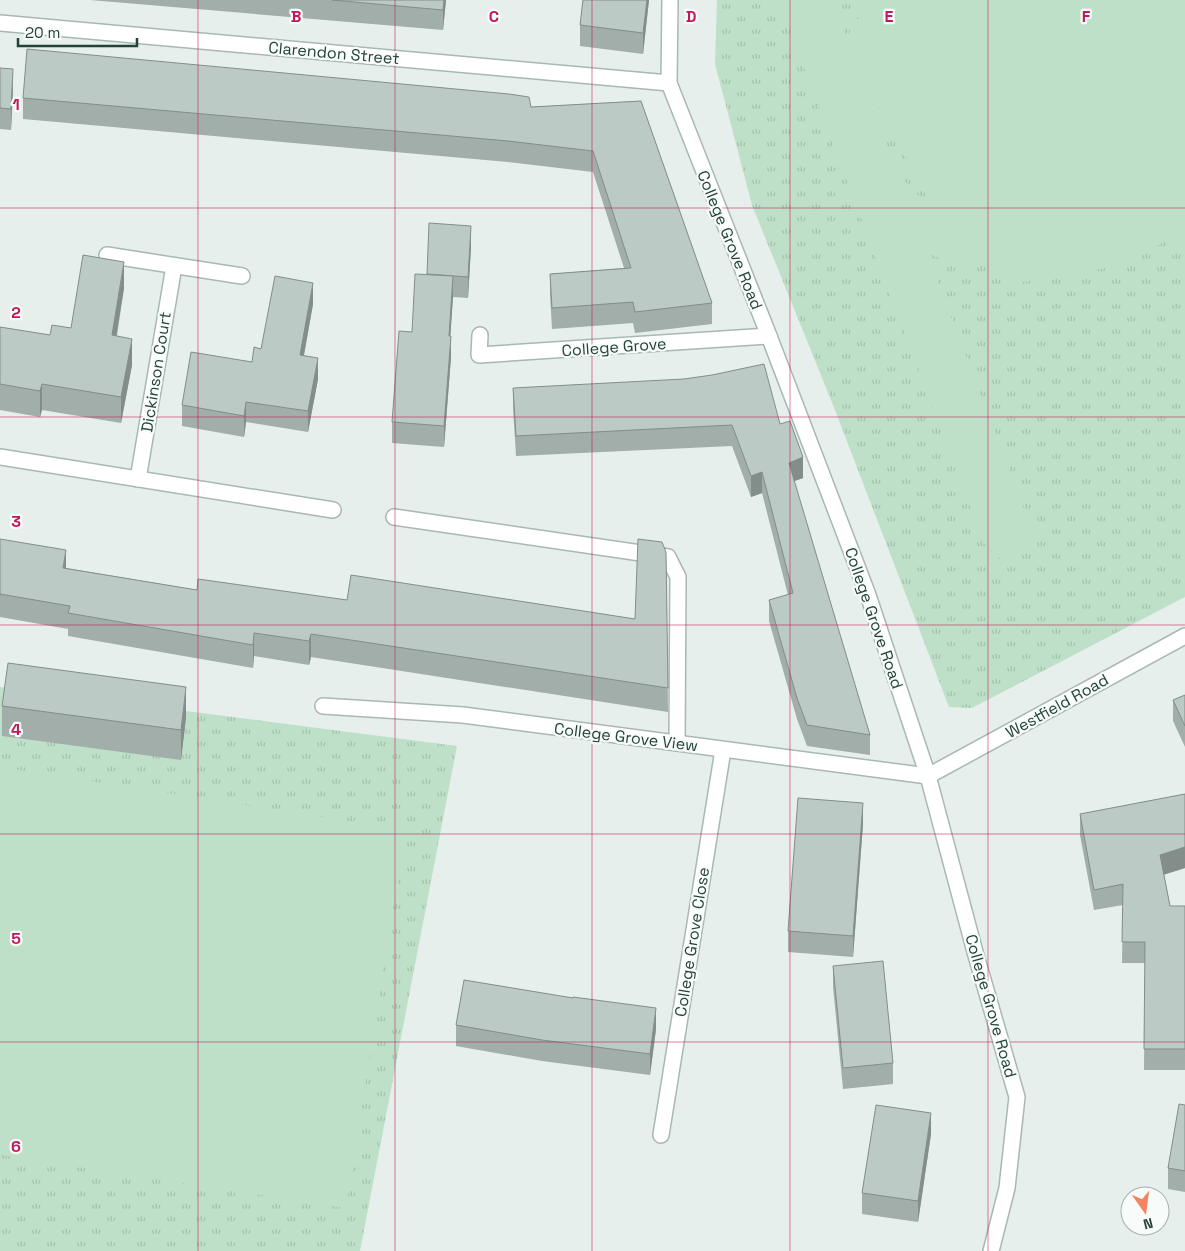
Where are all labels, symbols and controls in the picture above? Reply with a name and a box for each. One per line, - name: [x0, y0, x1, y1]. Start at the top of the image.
- text: B: [291, 6, 301, 27]
- text: C: [489, 6, 499, 27]
- text: D: [686, 6, 696, 27]
- text: E: [885, 6, 894, 27]
- text: F: [1082, 6, 1091, 27]
- scale bar: [18, 15, 136, 47]
- text: 20 m: [25, 23, 60, 42]
- street label: Clarendon Street: [268, 37, 400, 69]
- text: 1: [12, 94, 20, 115]
- street label: College Grove Road: [692, 167, 768, 313]
- text: 2: [11, 302, 21, 323]
- street label: Dickinson Court: [136, 310, 176, 434]
- street label: College Grove: [561, 333, 667, 361]
- text: 3: [11, 511, 21, 532]
- street label: College Grove Road: [840, 544, 908, 692]
- street label: Westfield Road: [1002, 669, 1112, 743]
- street label: College Grove View: [553, 718, 699, 756]
- text: 4: [11, 719, 21, 740]
- street label: College Grove Close: [670, 866, 714, 1018]
- text: 5: [11, 928, 21, 949]
- street label: College Grove Road: [960, 932, 1022, 1080]
- text: 6: [11, 1136, 21, 1157]
- north arrow: [1120, 1186, 1170, 1236]
- text: N: [1141, 1214, 1155, 1233]

